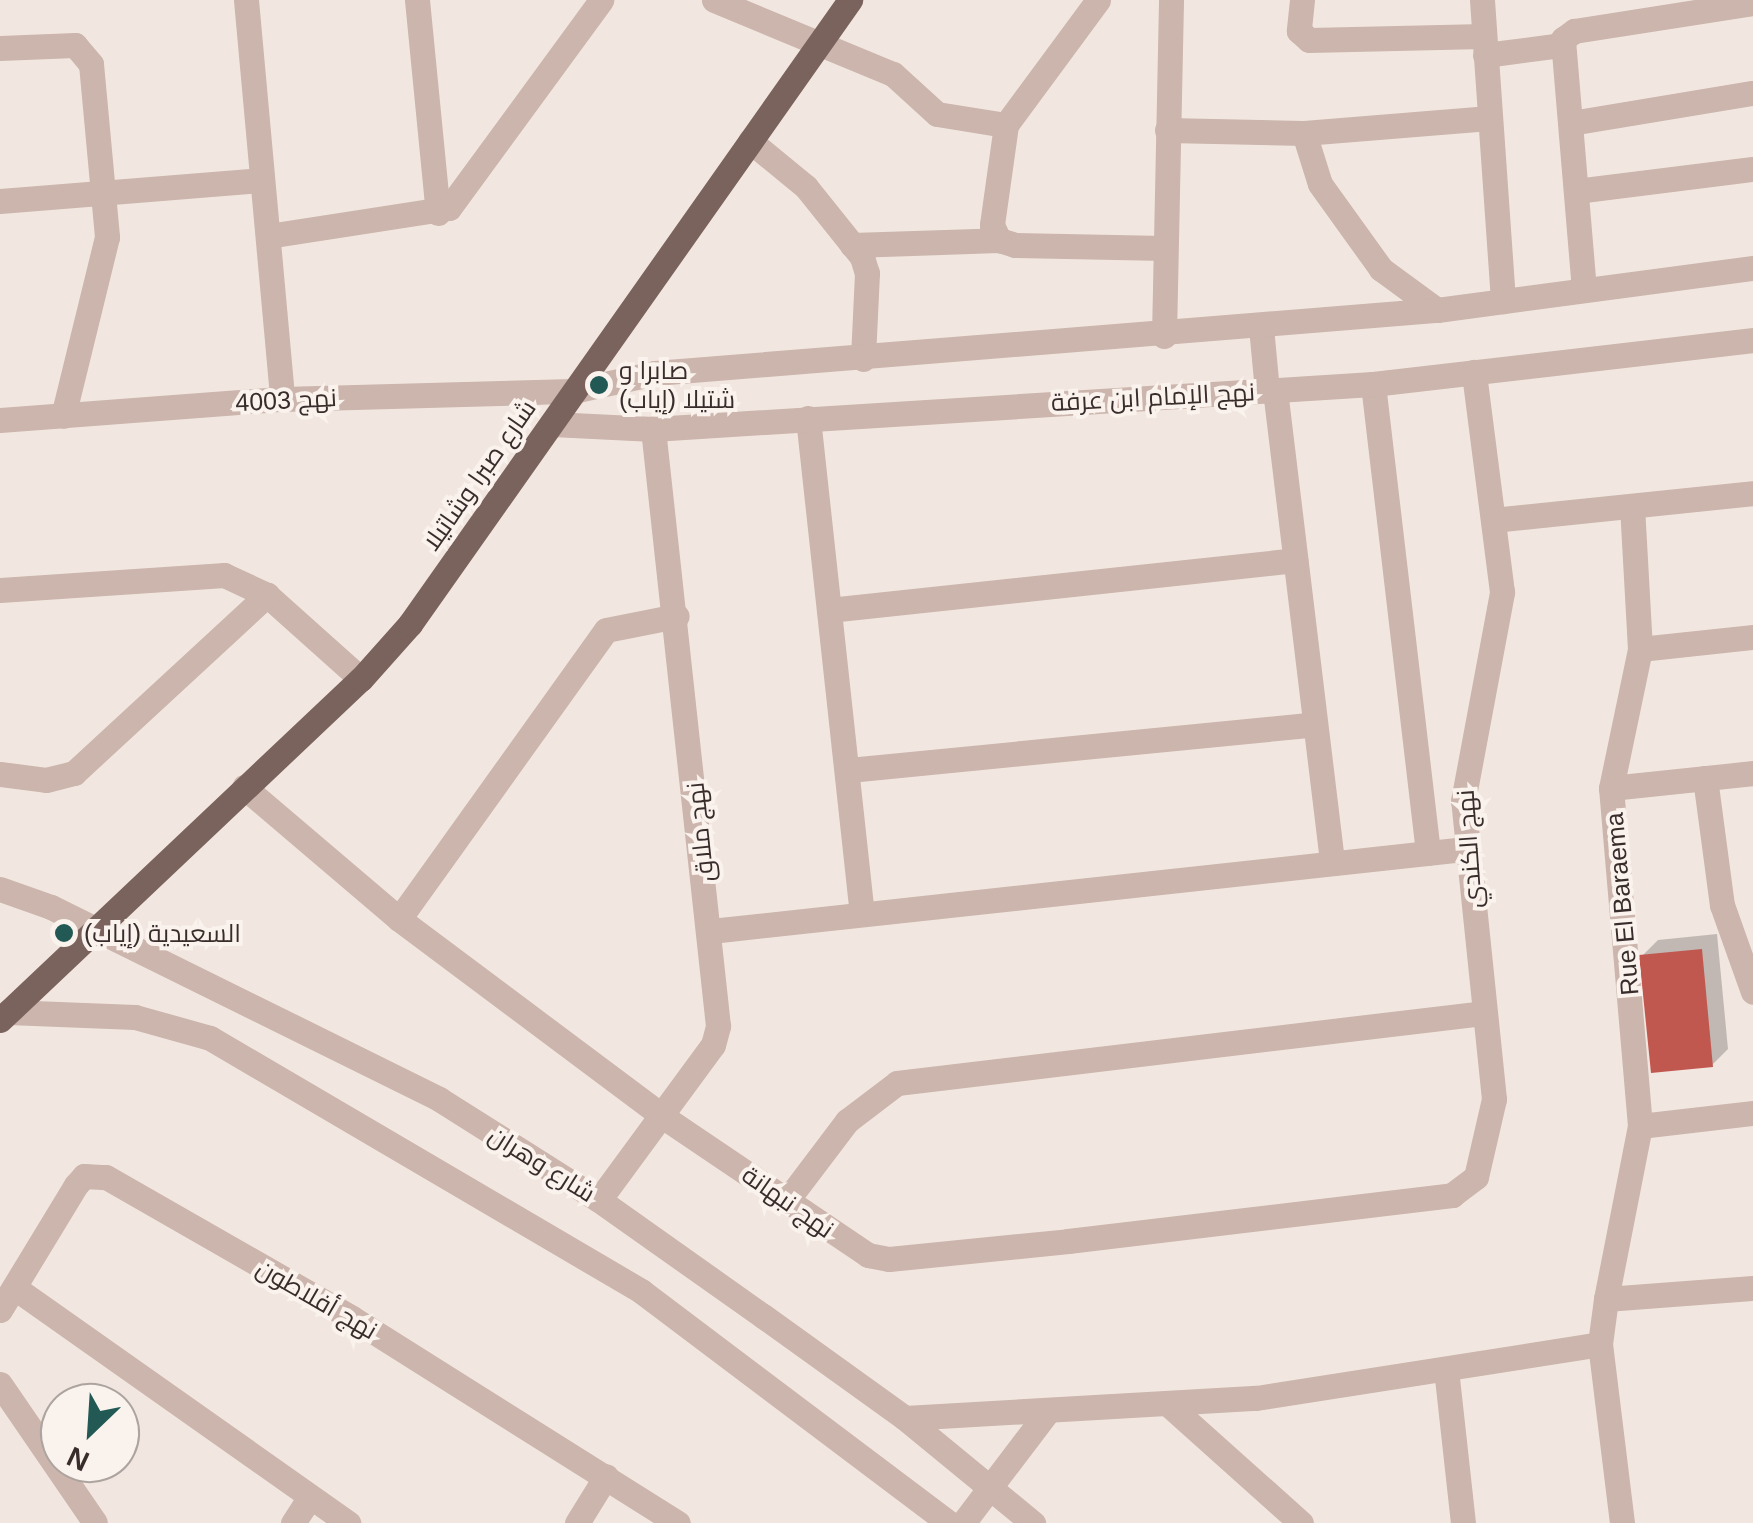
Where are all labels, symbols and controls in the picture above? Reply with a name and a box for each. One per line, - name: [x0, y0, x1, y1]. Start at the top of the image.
- place label: صابرا و شتيلا (إياب): [619, 356, 735, 415]
- marker: صابرا و شتيلا (إياب): [588, 374, 610, 396]
- street label: نهج الإمام ابن عرفة: [1050, 377, 1256, 417]
- street label: نهج 4003: [235, 382, 337, 418]
- street label: شارع صبرا وشاتيلا: [416, 394, 542, 556]
- street label: نهج ملاق: [680, 781, 720, 883]
- street label: نهج الكندي: [1450, 789, 1488, 909]
- street label: Rue El Baraema: [1599, 811, 1645, 997]
- place label: السعيدية (إياب): [84, 918, 241, 948]
- marker: السعيدية (إياب): [53, 922, 75, 944]
- street label: شارع وهران: [483, 1120, 601, 1208]
- street label: نهج نبهانة: [736, 1160, 840, 1244]
- street label: نهج أفلاطون: [251, 1252, 383, 1346]
- north arrow: [40, 1383, 140, 1483]
- text: N: [62, 1441, 94, 1477]

